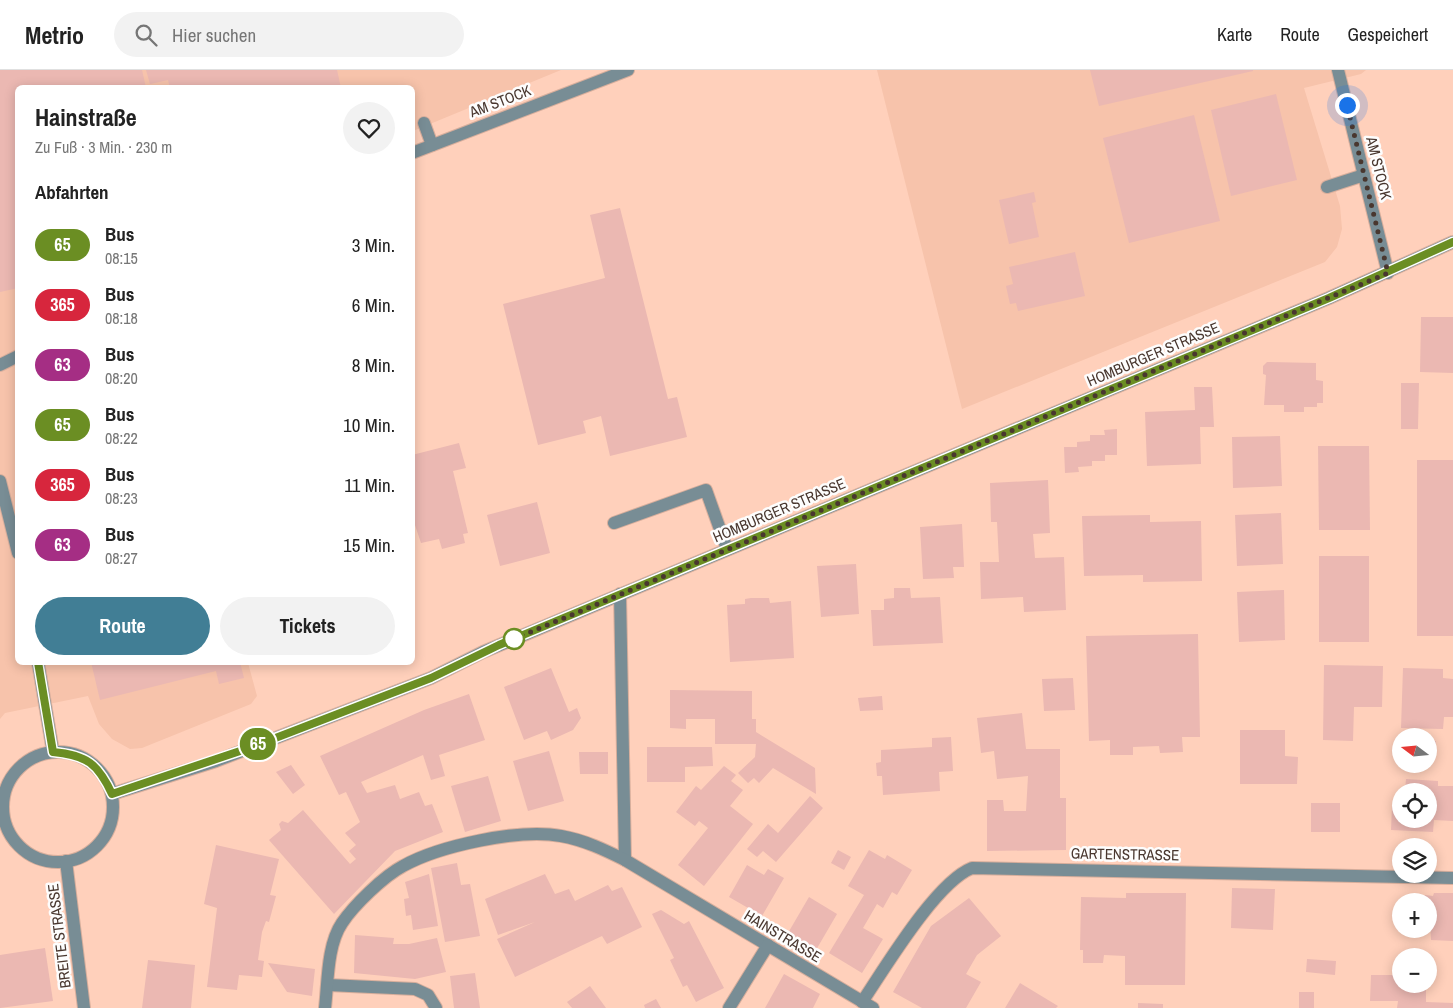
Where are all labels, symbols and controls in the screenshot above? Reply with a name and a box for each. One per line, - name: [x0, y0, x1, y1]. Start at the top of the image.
- search box: [114, 12, 464, 57]
- text: Metrio: [25, 19, 84, 51]
- icon: search: [132, 21, 160, 49]
- text: Hier suchen: [172, 22, 256, 48]
- text: Karte: [1217, 22, 1252, 47]
- text: Route: [1280, 22, 1320, 47]
- text: Gespeichert: [1348, 22, 1428, 47]
- street label: AM STOCK: [465, 79, 534, 123]
- your location: [1335, 93, 1360, 118]
- text: Hainstraße: [35, 101, 137, 133]
- button: heart: [343, 102, 395, 154]
- street label: AM STOCK: [1361, 133, 1397, 202]
- text: Zu Fuß · 3 Min. · 230 m: [35, 136, 172, 158]
- text: Abfahrten: [35, 179, 109, 205]
- text: Bus: [105, 221, 134, 247]
- text: 65: [54, 232, 71, 257]
- text: 3 Min.: [352, 232, 395, 258]
- text: 08:15: [105, 247, 138, 269]
- text: Bus: [105, 281, 134, 307]
- text: 365: [50, 292, 75, 317]
- text: 6 Min.: [352, 292, 395, 318]
- text: 08:18: [105, 307, 138, 329]
- street label: HOMBURGER STRASSE: [1083, 317, 1223, 391]
- text: Bus: [105, 341, 134, 367]
- text: 63: [54, 352, 71, 377]
- text: 8 Min.: [352, 352, 395, 378]
- text: 08:20: [105, 367, 138, 389]
- text: Bus: [105, 401, 134, 427]
- text: 65: [54, 412, 71, 437]
- text: 10 Min.: [343, 412, 395, 438]
- text: 08:22: [105, 427, 138, 449]
- text: Bus: [105, 461, 134, 487]
- text: 365: [50, 472, 75, 497]
- text: 11 Min.: [344, 472, 395, 498]
- street label: HOMBURGER STRASSE: [709, 473, 849, 547]
- text: 08:23: [105, 487, 138, 509]
- text: Bus: [105, 521, 134, 547]
- text: 63: [54, 532, 71, 557]
- text: 15 Min.: [343, 532, 395, 558]
- text: 08:27: [105, 547, 138, 569]
- button: Route: [35, 597, 210, 655]
- button: Tickets: [220, 597, 395, 655]
- unlabelled marker: [503, 628, 525, 650]
- line badge: 65: [236, 728, 280, 760]
- north arrow: [1392, 728, 1438, 772]
- map controls: [1392, 728, 1437, 993]
- text: 65: [250, 731, 266, 756]
- button: locate: [1392, 783, 1437, 828]
- button: layers: [1392, 838, 1437, 883]
- street label: GARTENSTRASSE: [1071, 843, 1179, 865]
- street label: BREITE STRASSE: [42, 882, 76, 990]
- button: +: [1392, 893, 1437, 938]
- street label: HAINSTRASSE: [740, 905, 826, 967]
- button: −: [1392, 948, 1437, 993]

